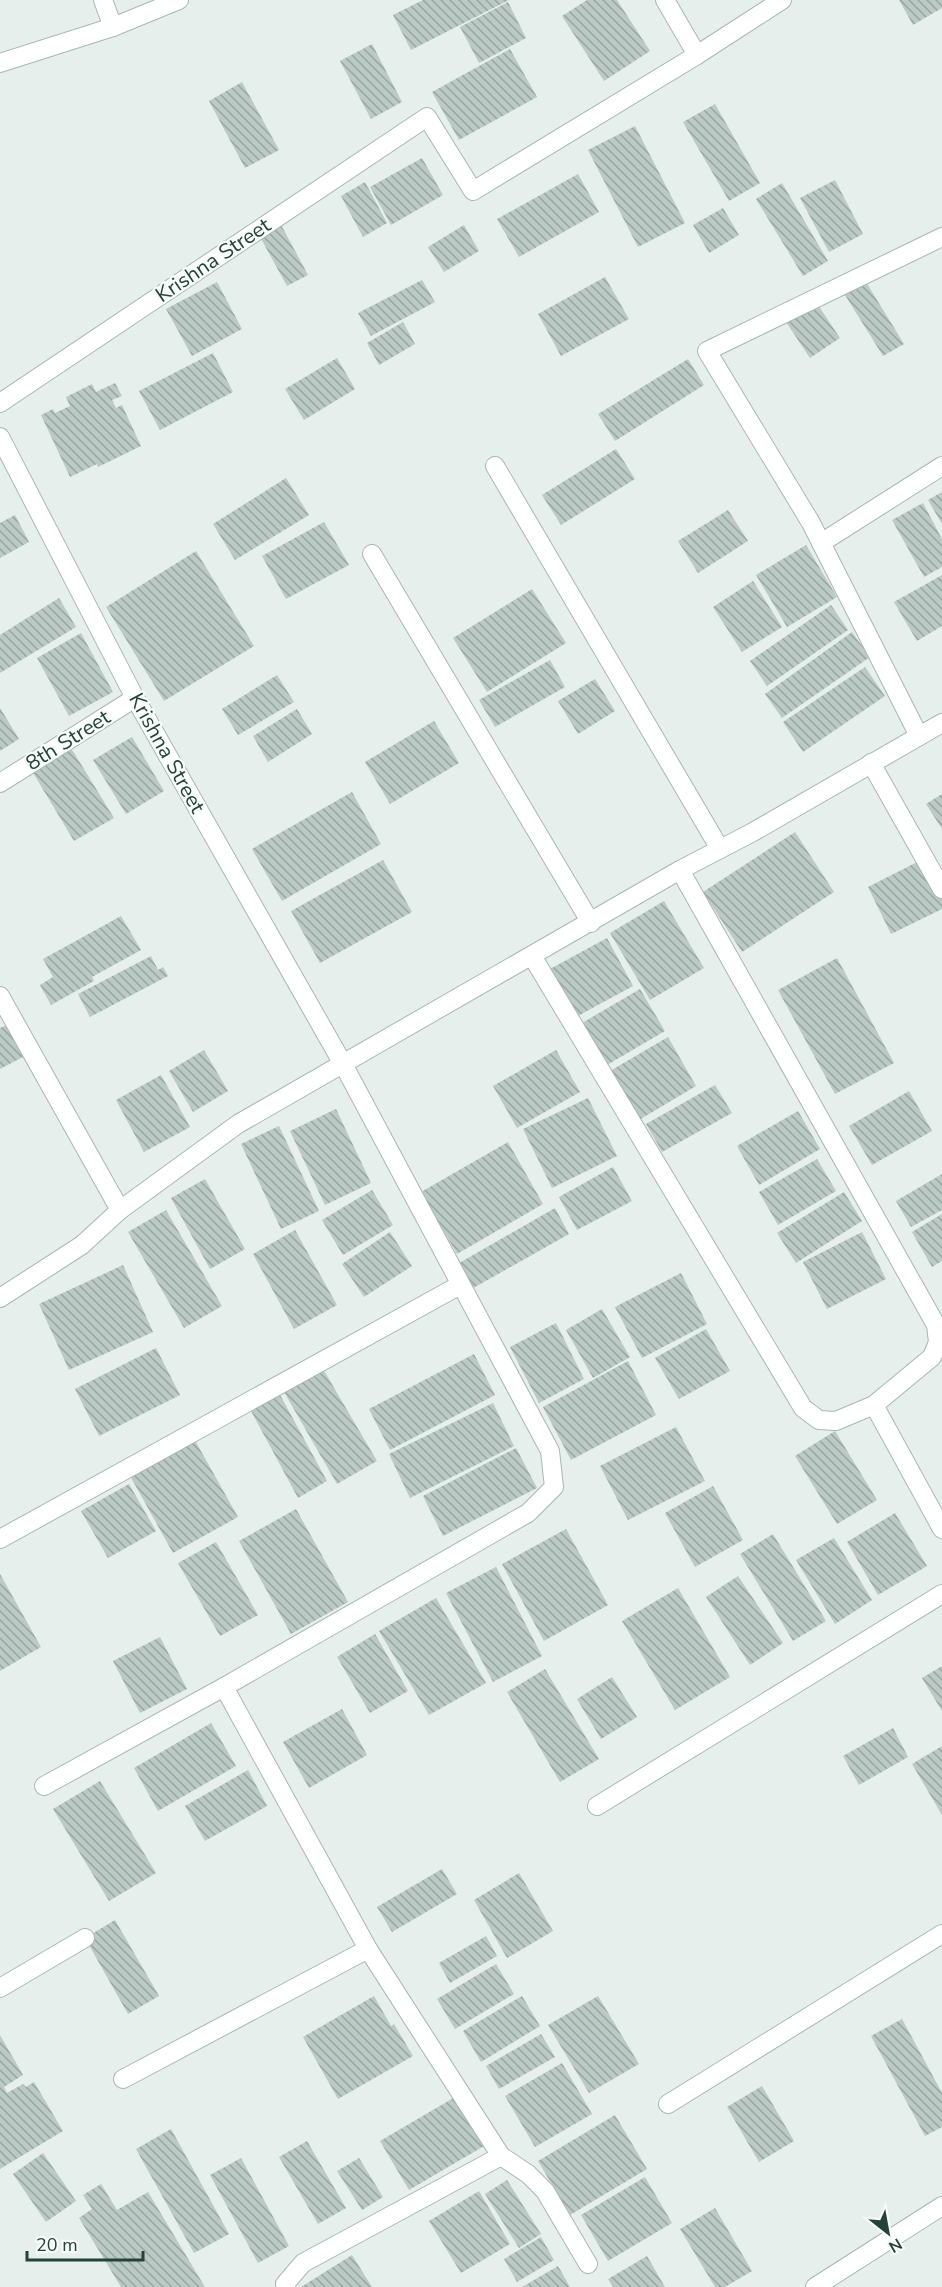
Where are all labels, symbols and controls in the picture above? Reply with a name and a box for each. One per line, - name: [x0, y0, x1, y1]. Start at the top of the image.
- street label: Krishna Street: [150, 211, 277, 309]
- street label: Krishna Street: [122, 688, 212, 819]
- street label: 8th Street: [20, 703, 116, 777]
- north arrow: [858, 2203, 918, 2263]
- scale bar: [27, 2224, 142, 2262]
- text: N: [884, 2232, 906, 2258]
- text: 20 m: [36, 2233, 78, 2257]

